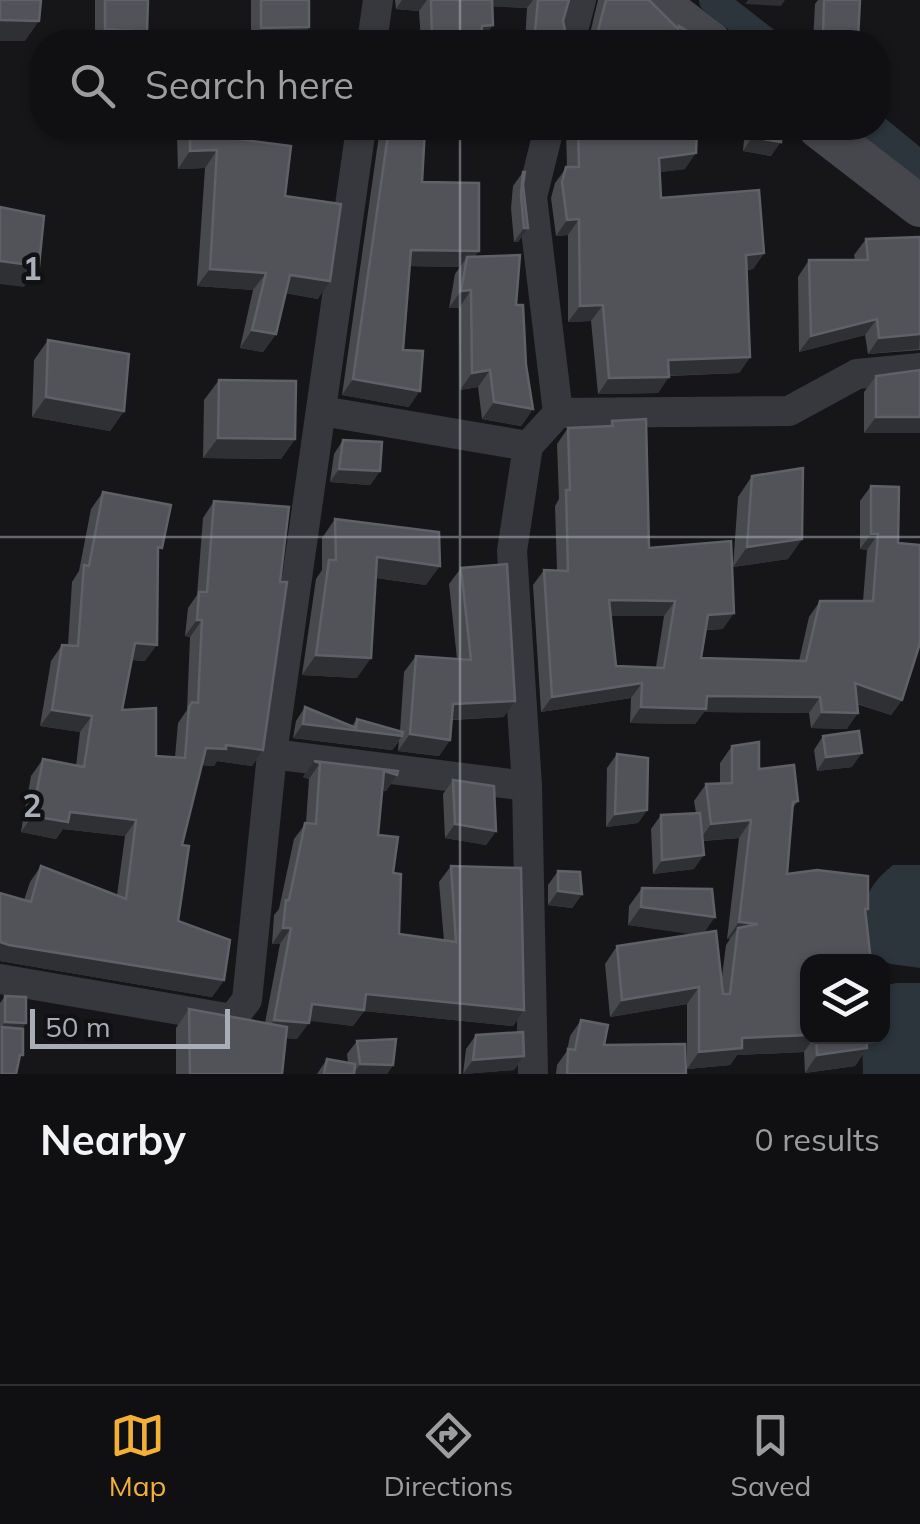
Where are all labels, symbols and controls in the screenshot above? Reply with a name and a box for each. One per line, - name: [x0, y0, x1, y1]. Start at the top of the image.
- search box: [30, 30, 890, 140]
- icon: search: [65, 58, 120, 113]
- text: Search here: [145, 61, 354, 109]
- text: 1: [22, 248, 42, 288]
- text: 2: [22, 785, 42, 825]
- map controls: [800, 954, 890, 1044]
- button: layers: [800, 954, 890, 1044]
- scale bar: [30, 1004, 230, 1048]
- text: 50 m: [45, 1009, 111, 1044]
- text: Nearby: [40, 1113, 186, 1166]
- text: 0 results: [755, 1119, 880, 1159]
- tab: Map: [109, 1408, 166, 1503]
- tab: Directions: [384, 1408, 513, 1503]
- tab: Saved: [730, 1408, 811, 1503]

